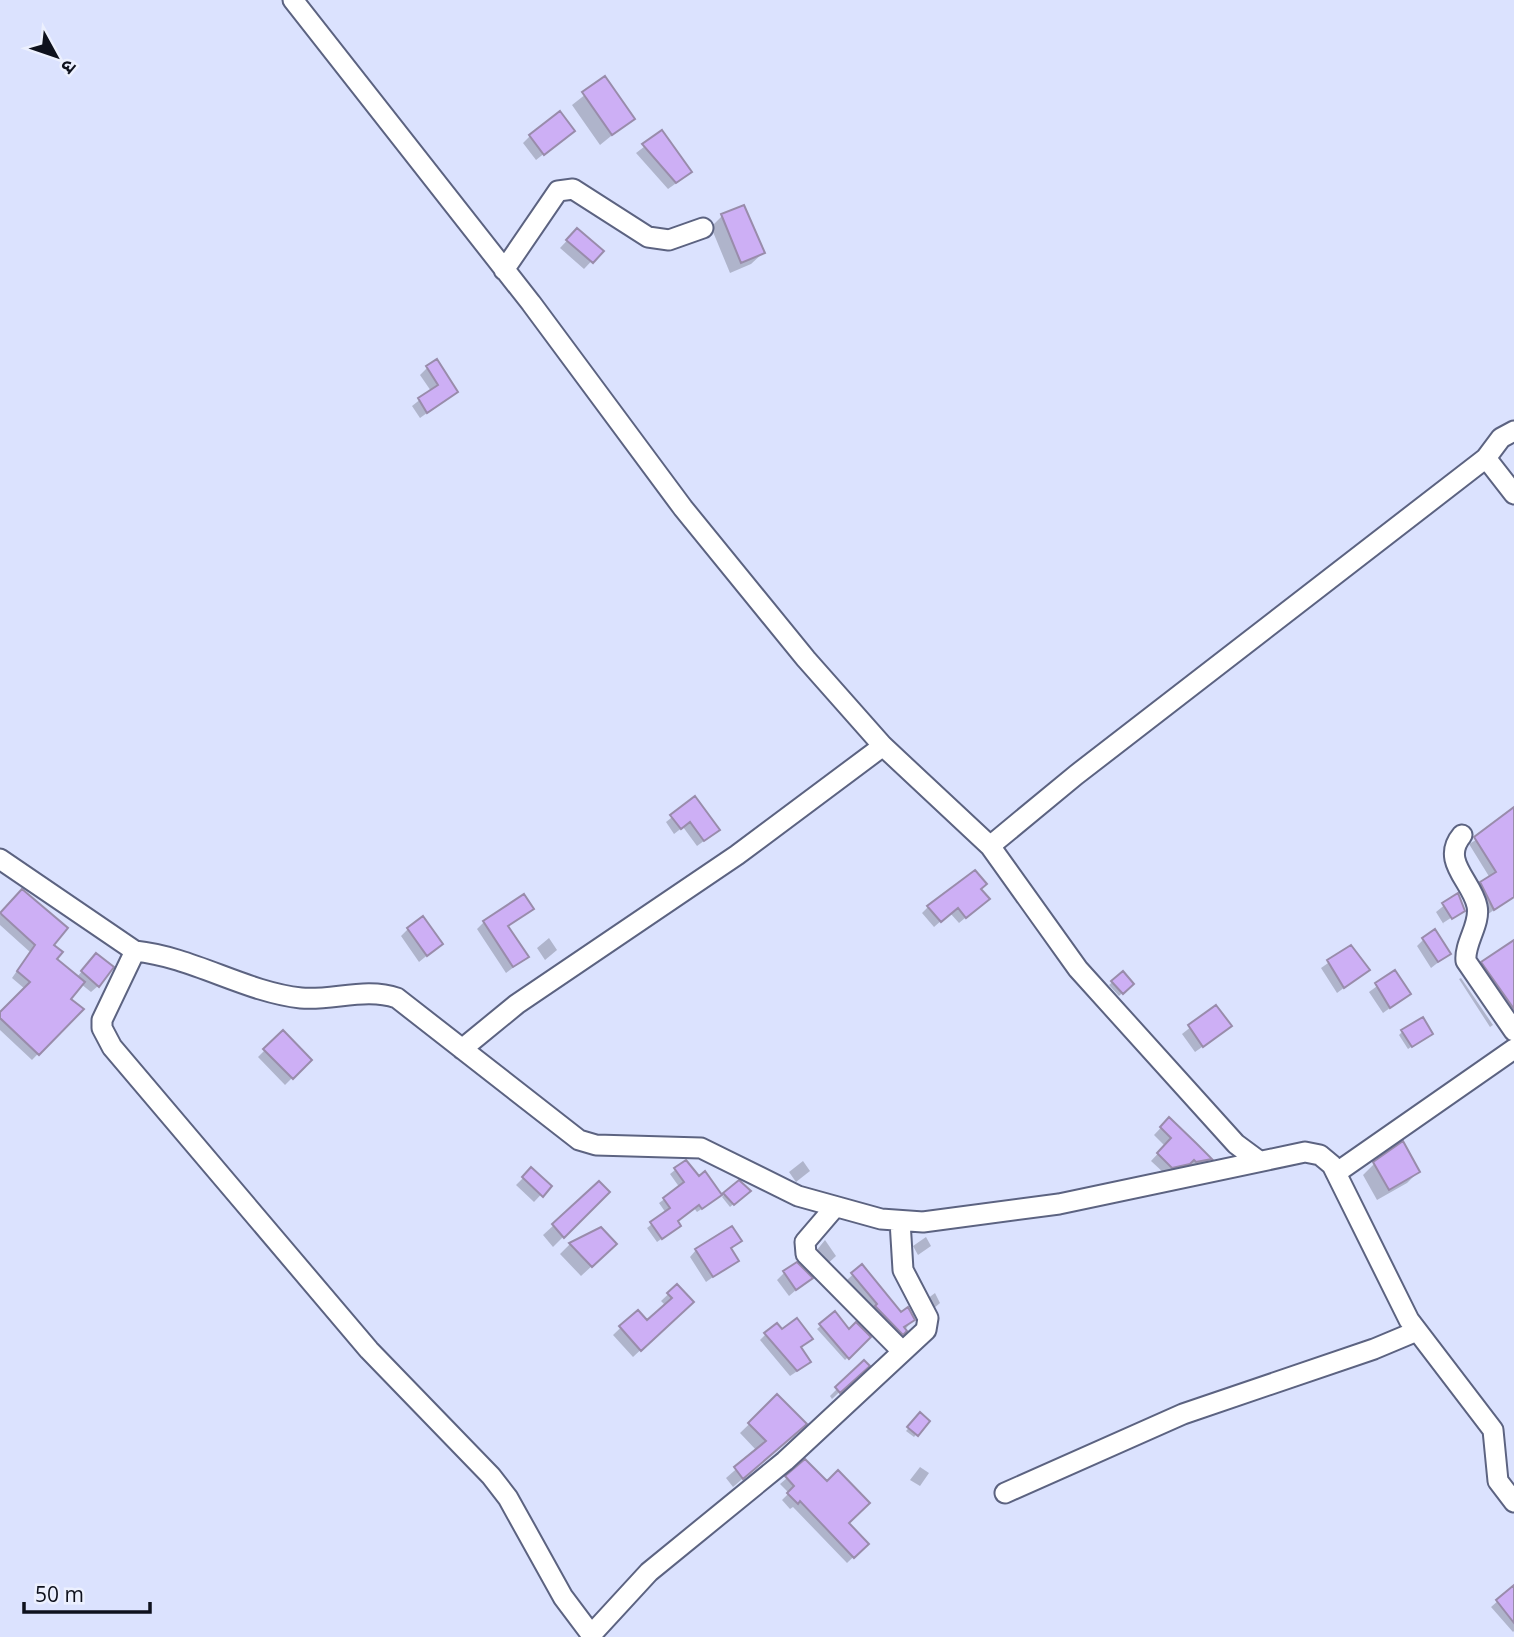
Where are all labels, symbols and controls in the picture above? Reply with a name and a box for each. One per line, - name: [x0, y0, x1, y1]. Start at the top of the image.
- north arrow: [21, 21, 91, 91]
- text: उ: [55, 54, 83, 80]
- scale bar: [24, 1570, 150, 1614]
- text: 50 m: [35, 1580, 84, 1608]

